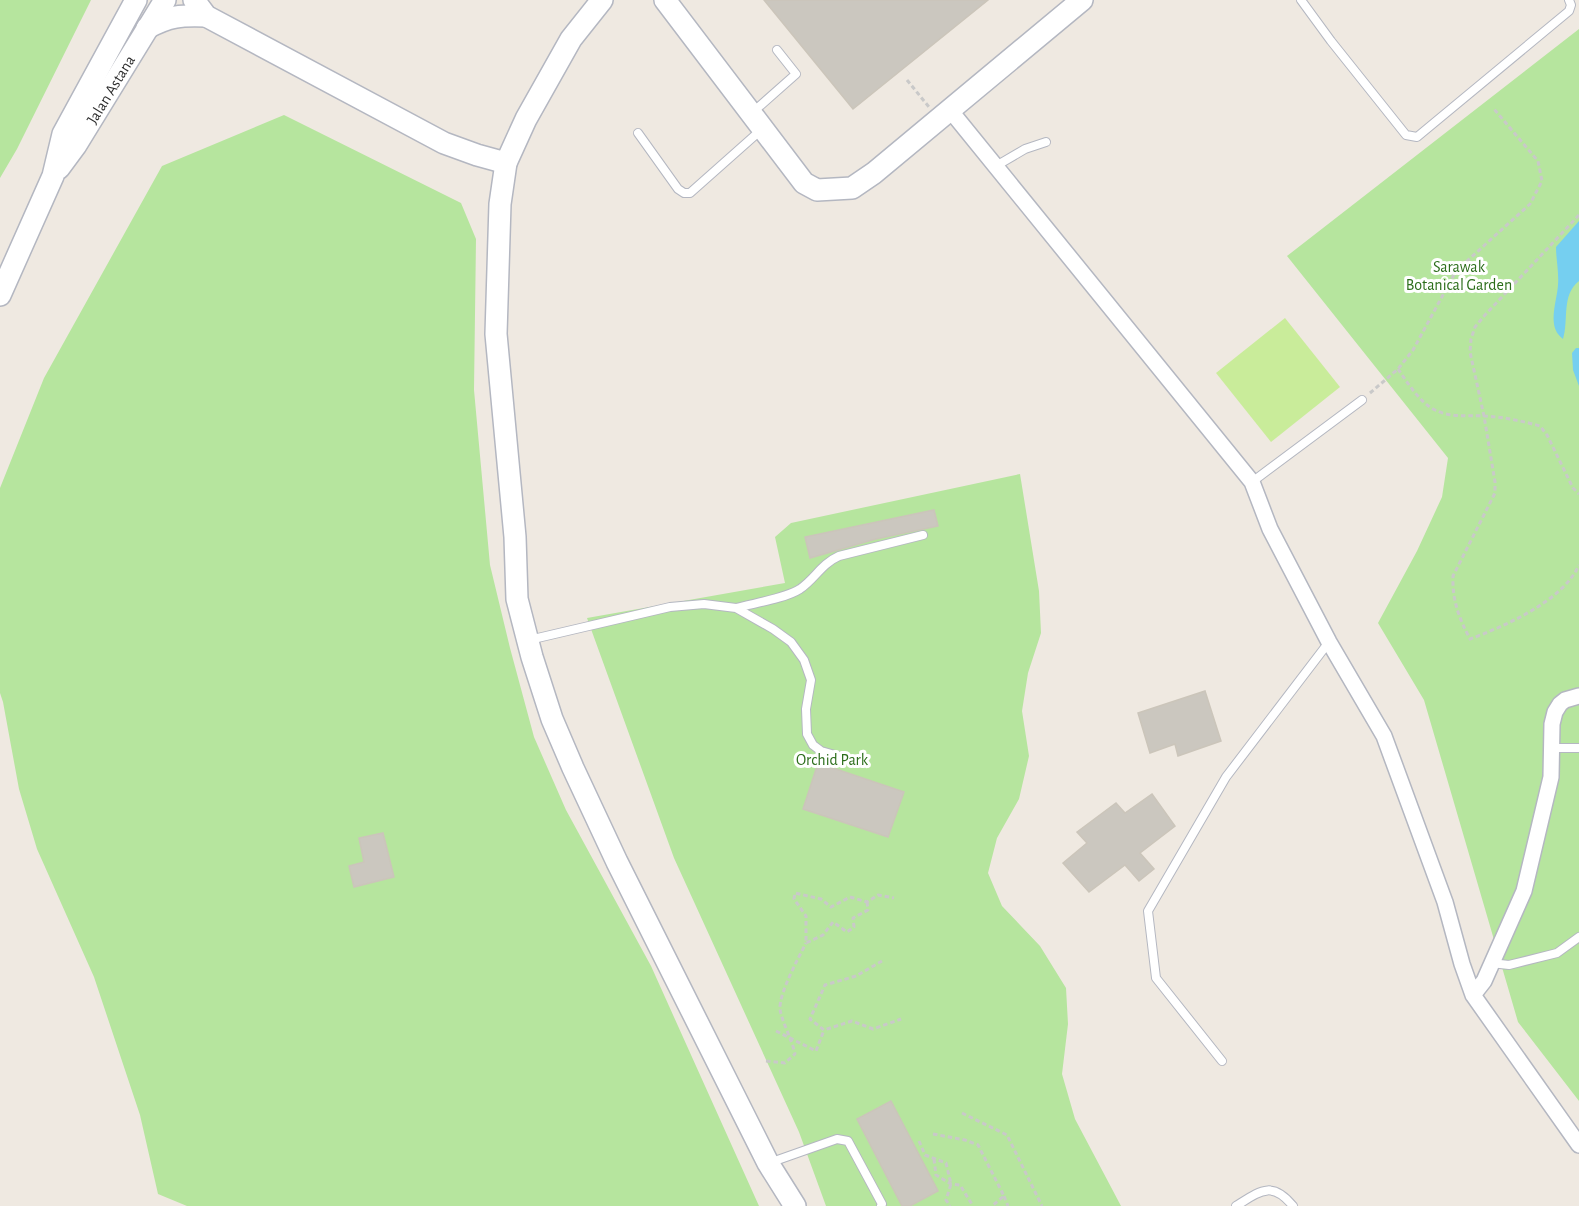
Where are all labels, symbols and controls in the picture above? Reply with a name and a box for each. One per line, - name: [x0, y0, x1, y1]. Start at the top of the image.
- street label: Jalan Astana: [84, 53, 138, 127]
- park label: Sarawak Botanical Garden: [1406, 259, 1512, 293]
- park label: Orchid Park: [796, 752, 869, 768]

